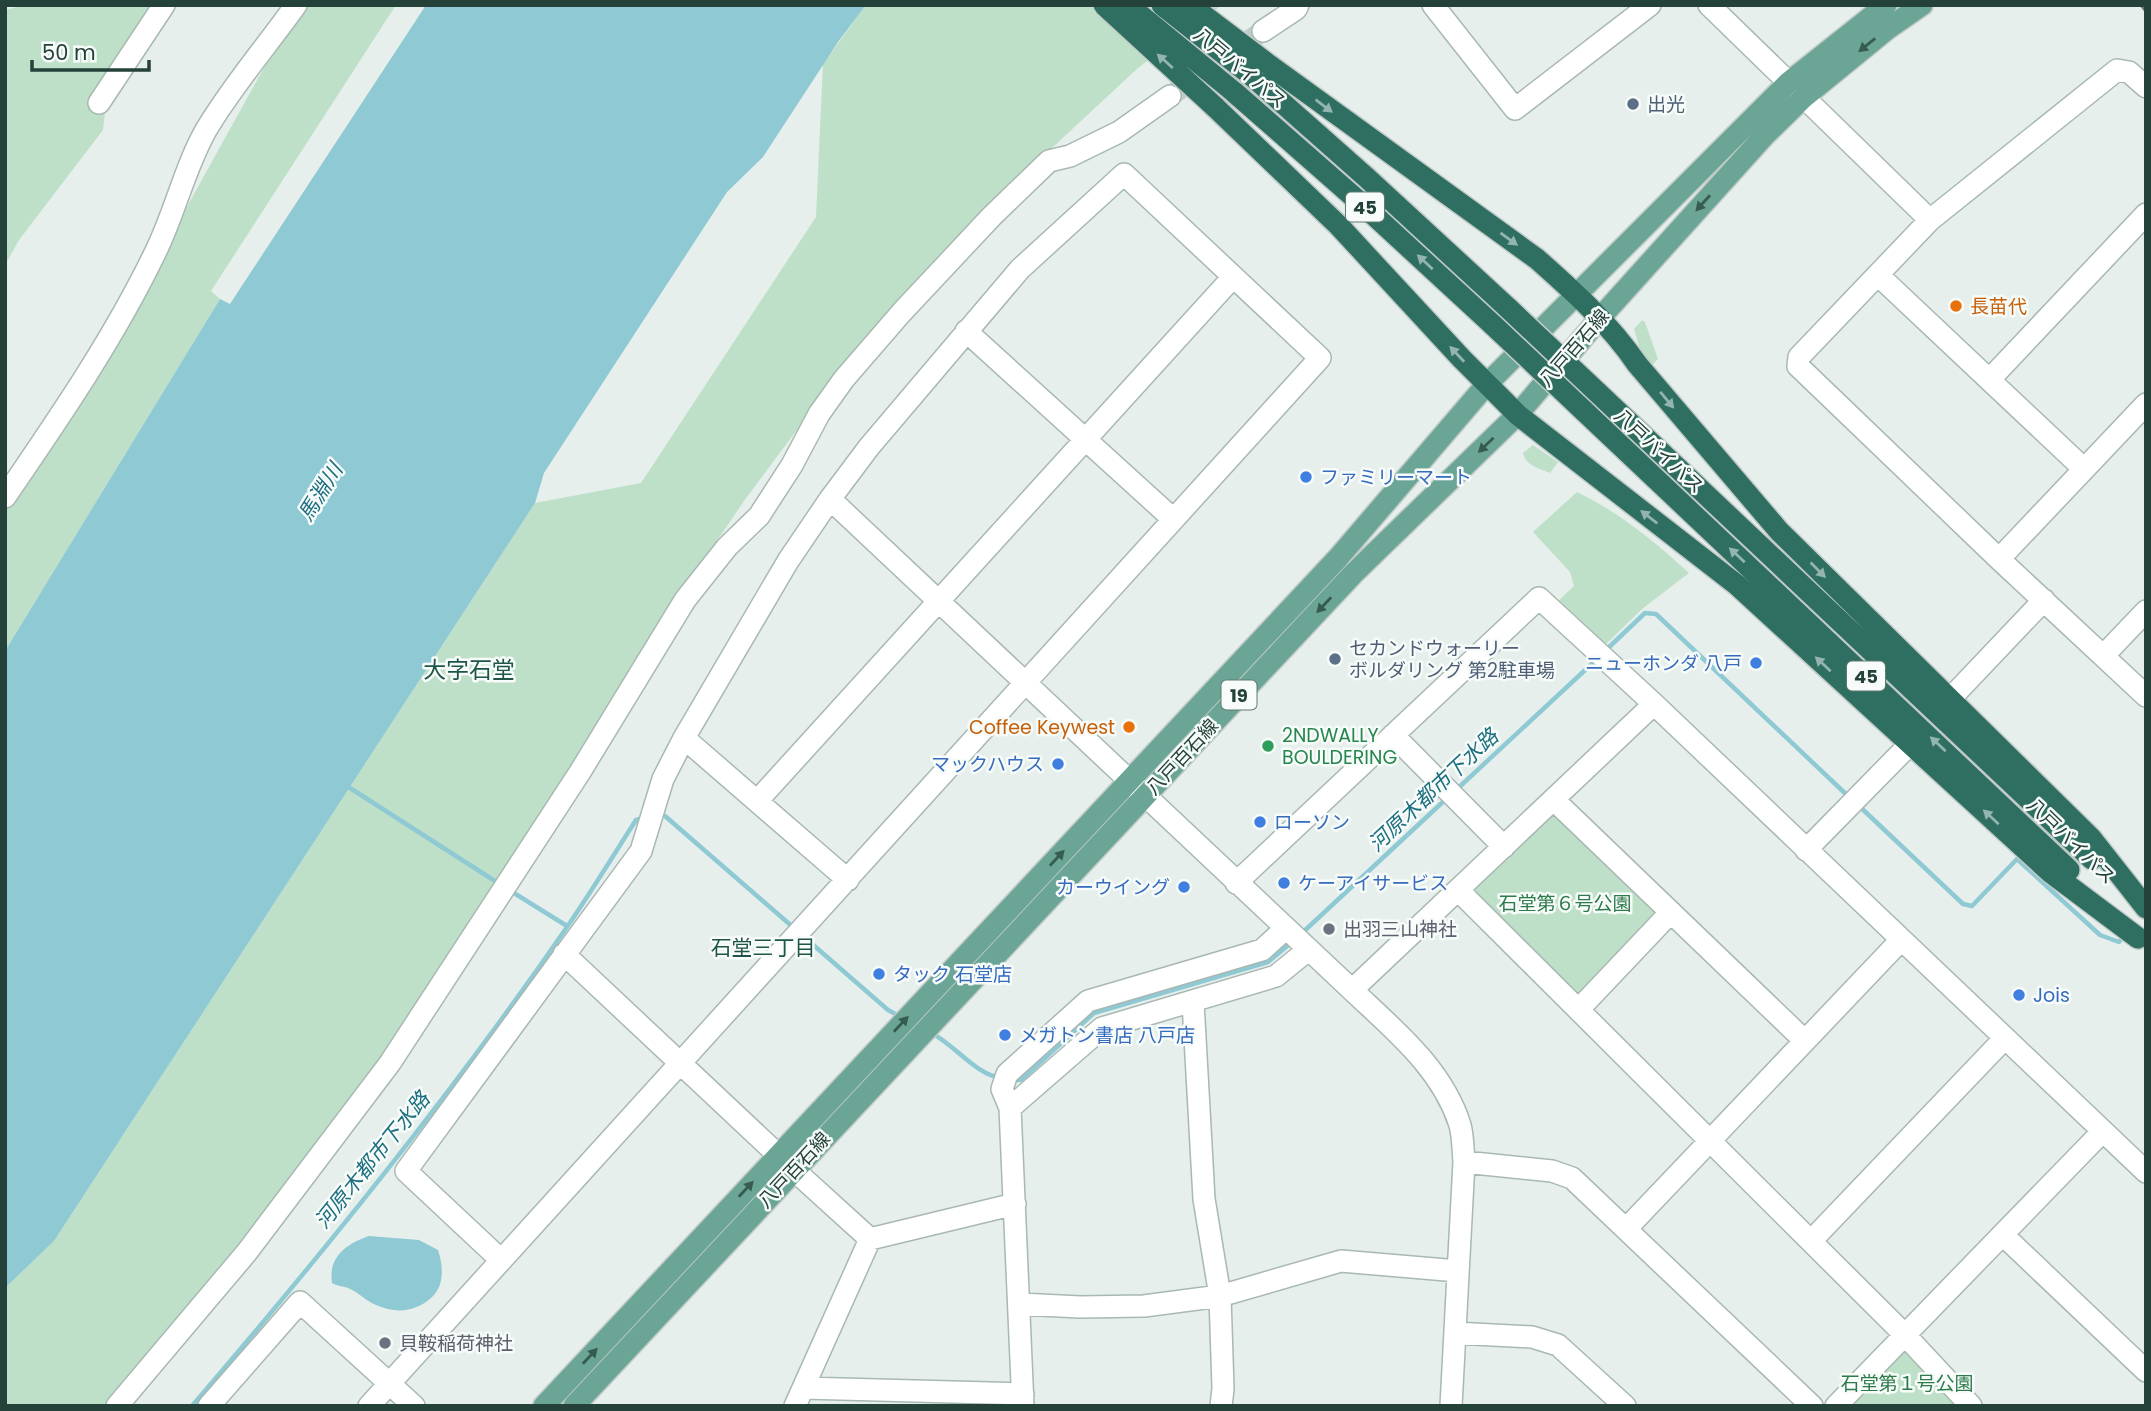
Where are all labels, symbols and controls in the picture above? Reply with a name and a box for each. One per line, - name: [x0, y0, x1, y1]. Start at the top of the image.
- street label: 八戸バイパス: [1188, 21, 1292, 115]
- scale bar: [32, 28, 149, 72]
- text: 50 m: [42, 38, 96, 67]
- one-way arrow: [1858, 38, 1876, 53]
- one-way arrow: [1156, 53, 1174, 69]
- place label: 出光: [1647, 91, 1685, 118]
- marker: 出光: [1625, 96, 1641, 112]
- one-way arrow: [1315, 98, 1333, 112]
- road number: 45: [1346, 192, 1384, 222]
- one-way arrow: [1696, 194, 1711, 211]
- one-way arrow: [1500, 231, 1518, 245]
- one-way arrow: [1416, 254, 1434, 270]
- place label: 長苗代: [1970, 293, 2027, 320]
- marker: 長苗代: [1948, 298, 1964, 314]
- street label: 八戸百石線: [1533, 303, 1615, 393]
- one-way arrow: [1450, 346, 1466, 363]
- one-way arrow: [1659, 391, 1675, 409]
- street label: 八戸バイパス: [1608, 402, 1710, 500]
- one-way arrow: [1477, 436, 1494, 453]
- water label: 馬淵川: [291, 456, 350, 526]
- place label: ファミリーマート: [1320, 464, 1472, 491]
- marker: ファミリーマート: [1298, 469, 1314, 485]
- one-way arrow: [1640, 511, 1658, 525]
- one-way arrow: [1729, 547, 1746, 563]
- one-way arrow: [1809, 562, 1826, 578]
- one-way arrow: [1316, 596, 1332, 613]
- place label: セカンドウォーリー ボルダリング 第2駐車場: [1349, 635, 1555, 684]
- place label: ニューホンダ 八戸: [1585, 650, 1742, 677]
- marker: セカンドウォーリー ボルダリング 第2駐車場: [1327, 651, 1343, 667]
- district label: 大字石堂: [423, 654, 515, 686]
- marker: ニューホンダ 八戸: [1748, 655, 1764, 671]
- one-way arrow: [1815, 656, 1832, 672]
- road number: 45: [1847, 662, 1885, 690]
- road number: 19: [1222, 680, 1256, 710]
- street label: 八戸百石線: [1140, 713, 1224, 801]
- place label: Coffee Keywest: [969, 714, 1115, 741]
- marker: Coffee Keywest: [1121, 719, 1137, 735]
- water label: 河原木都市下水路: [1362, 721, 1506, 858]
- place label: 2NDWALLY BOULDERING: [1282, 722, 1397, 771]
- one-way arrow: [1930, 737, 1947, 753]
- marker: 2NDWALLY BOULDERING: [1260, 738, 1276, 754]
- place label: マックハウス: [931, 751, 1044, 778]
- marker: マックハウス: [1050, 756, 1066, 772]
- street label: 八戸バイパス: [2021, 792, 2121, 890]
- place label: ローソン: [1274, 809, 1350, 836]
- one-way arrow: [1983, 810, 2000, 826]
- marker: ローソン: [1252, 814, 1268, 830]
- one-way arrow: [1049, 850, 1065, 867]
- place label: ケーアイサービス: [1298, 870, 1448, 897]
- place label: カーウイング: [1056, 874, 1170, 901]
- marker: ケーアイサービス: [1276, 875, 1292, 891]
- marker: カーウイング: [1176, 879, 1192, 895]
- park label: 石堂第６号公園: [1498, 890, 1632, 917]
- place label: 出羽三山神社: [1343, 916, 1457, 943]
- marker: 出羽三山神社: [1321, 921, 1337, 937]
- district label: 石堂三丁目: [711, 933, 816, 962]
- place label: タック 石堂店: [893, 961, 1012, 988]
- marker: タック 石堂店: [871, 966, 887, 982]
- place label: Jois: [2033, 982, 2070, 1009]
- marker: Jois: [2011, 987, 2027, 1003]
- one-way arrow: [893, 1016, 909, 1033]
- place label: メガトン書店 八戸店: [1019, 1022, 1195, 1049]
- marker: メガトン書店 八戸店: [997, 1027, 1013, 1043]
- water label: 河原木都市下水路: [308, 1084, 437, 1234]
- street label: 八戸百石線: [752, 1126, 836, 1214]
- one-way arrow: [737, 1181, 754, 1198]
- place label: 貝鞍稲荷神社: [399, 1330, 513, 1357]
- marker: 貝鞍稲荷神社: [377, 1335, 393, 1351]
- one-way arrow: [582, 1348, 598, 1365]
- park label: 石堂第１号公園: [1840, 1370, 1974, 1397]

